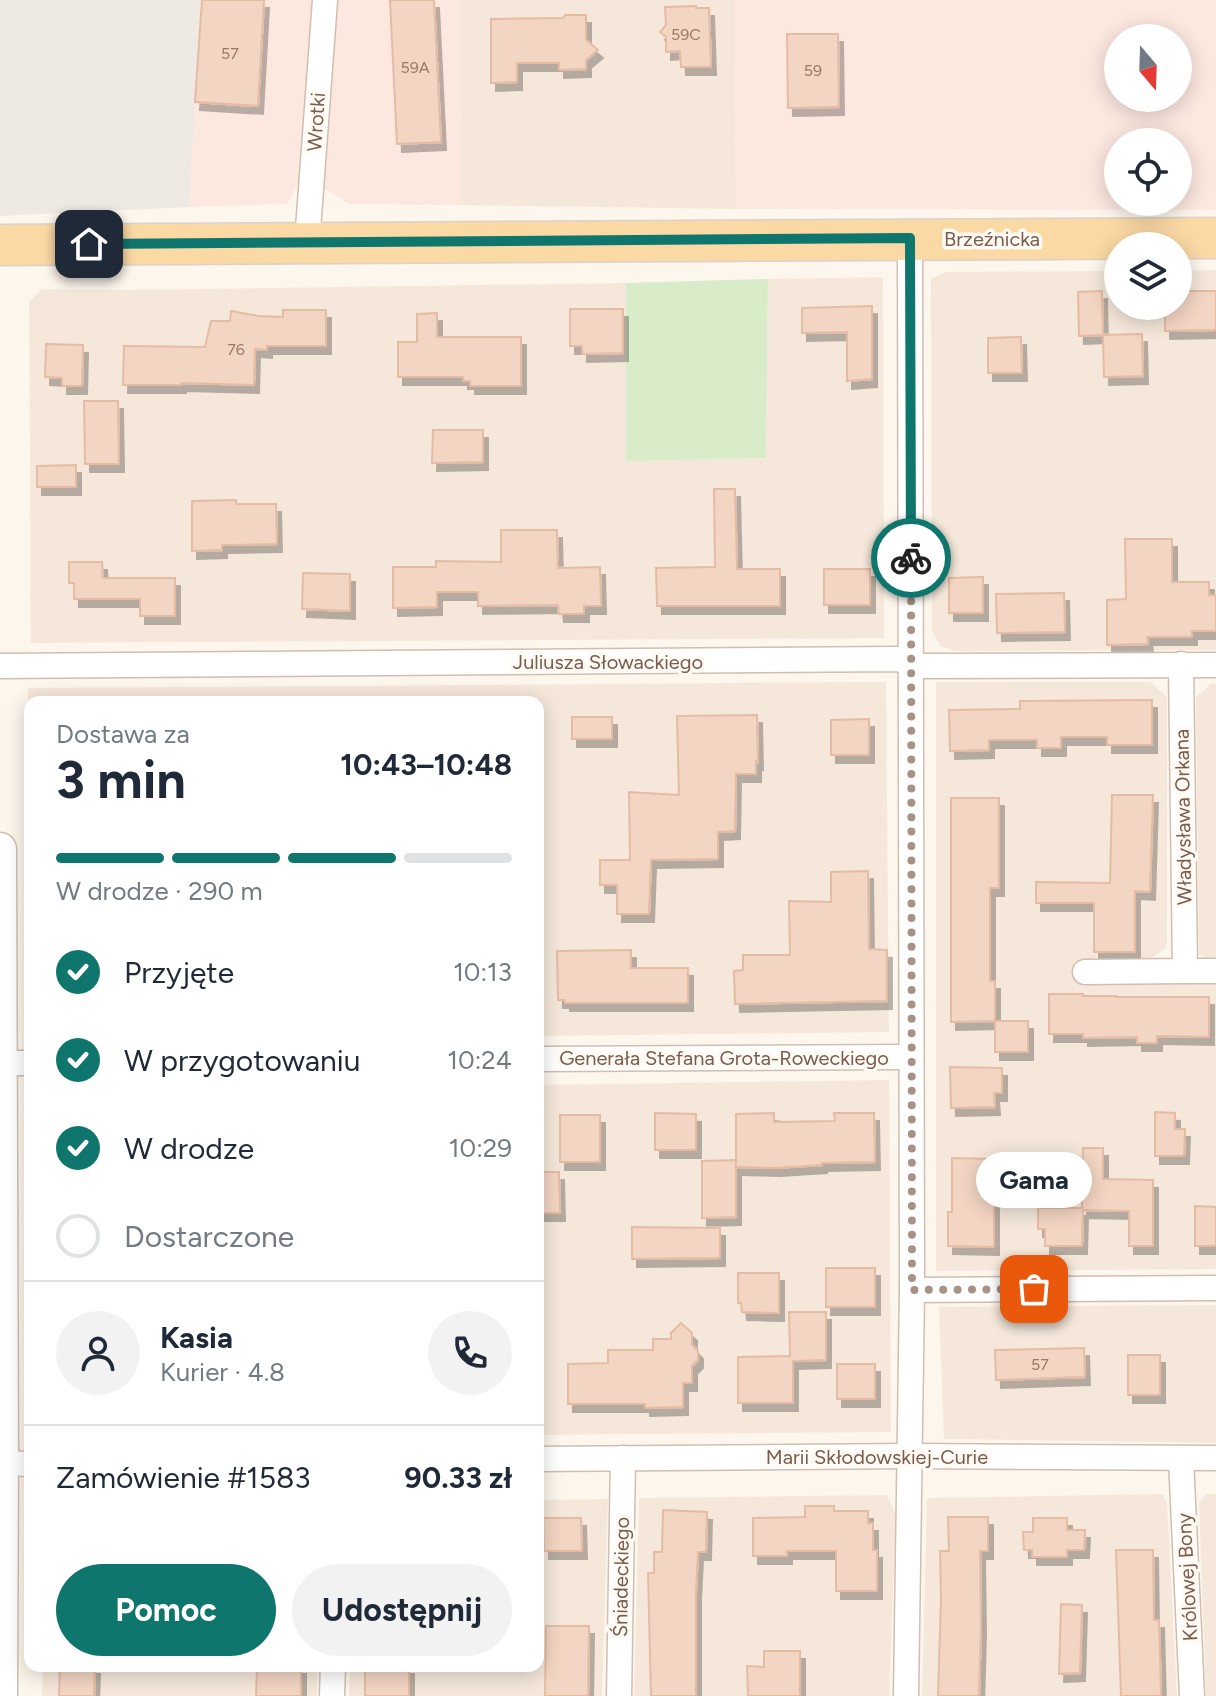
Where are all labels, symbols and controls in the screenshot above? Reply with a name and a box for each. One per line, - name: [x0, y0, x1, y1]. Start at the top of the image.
- north arrow: [1104, 24, 1192, 112]
- map controls: [1104, 24, 1192, 320]
- house number: 59C: [671, 25, 701, 44]
- house number: 57: [221, 44, 239, 63]
- house number: 59A: [400, 58, 430, 77]
- house number: 59: [804, 61, 822, 80]
- street label: Wrotki: [302, 92, 330, 152]
- button: locate: [1104, 128, 1192, 216]
- pin: [55, 210, 123, 278]
- icon: home: [67, 222, 111, 266]
- street label: Brzeźnicka: [944, 227, 1040, 251]
- button: layers: [1104, 232, 1192, 320]
- house number: 76: [227, 340, 245, 359]
- courier: [871, 518, 951, 598]
- icon: bike: [889, 536, 933, 580]
- street label: Juliusza Słowackiego: [513, 650, 703, 674]
- text: Dostawa za: [56, 718, 190, 750]
- street label: Władysława Orkana: [1169, 729, 1197, 905]
- text: 10:43–10:48: [340, 746, 512, 783]
- text: 3 min: [56, 749, 186, 811]
- text: W drodze · 290 m: [56, 875, 263, 907]
- icon: check: [56, 950, 100, 994]
- text: Przyjęte: [124, 954, 234, 991]
- text: 10:13: [453, 956, 512, 988]
- icon: check: [56, 1038, 100, 1082]
- text: W przygotowaniu: [124, 1042, 360, 1079]
- text: 10:24: [447, 1044, 512, 1076]
- street label: Generała Stefana Grota-Roweckiego: [559, 1046, 889, 1070]
- icon: check: [56, 1126, 100, 1170]
- text: W drodze: [124, 1130, 254, 1167]
- text: 10:29: [449, 1132, 512, 1164]
- callout: Gama: [976, 1153, 1092, 1209]
- text: Gama: [999, 1164, 1069, 1196]
- text: Dostarczone: [124, 1218, 294, 1255]
- pin: [1000, 1255, 1068, 1323]
- icon: bag: [1012, 1267, 1056, 1311]
- button: person: [56, 1311, 140, 1395]
- button: phone: [428, 1311, 512, 1395]
- text: Kasia: [160, 1319, 233, 1356]
- house number: 57: [1031, 1355, 1049, 1374]
- text: Kurier · 4.8: [160, 1356, 285, 1388]
- street label: Marii Skłodowskiej-Curie: [766, 1445, 988, 1469]
- text: Zamówienie #1583: [56, 1459, 311, 1496]
- text: 90.33 zł: [404, 1459, 512, 1496]
- street label: Królowej Bony: [1172, 1512, 1202, 1642]
- street label: Śniadeckiego: [608, 1517, 634, 1637]
- button: Pomoc: [56, 1564, 276, 1656]
- button: Udostępnij: [292, 1564, 512, 1656]

